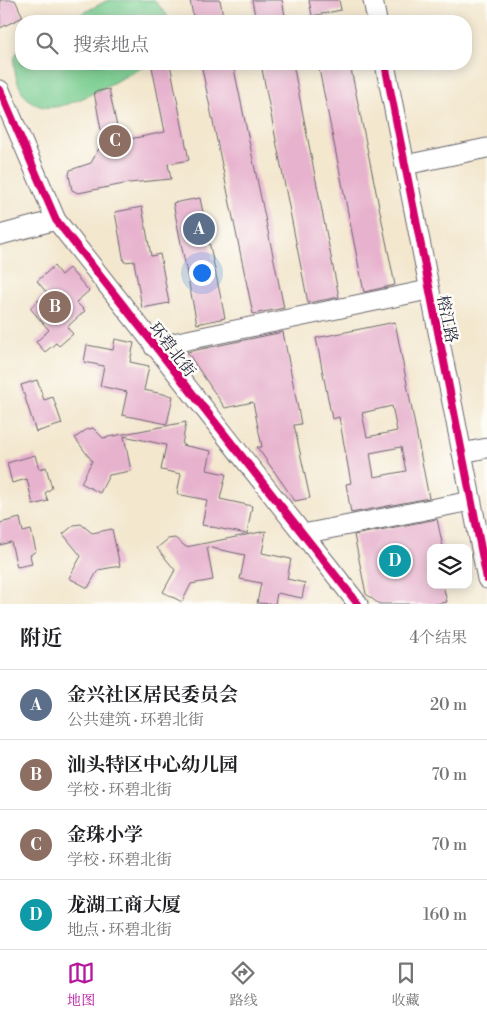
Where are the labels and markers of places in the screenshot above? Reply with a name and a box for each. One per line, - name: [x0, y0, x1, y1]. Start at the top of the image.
- pin: C: [99, 122, 131, 160]
- pin: A: [183, 210, 215, 248]
- pin: B: [39, 288, 71, 326]
- pin: D: [379, 542, 411, 580]

